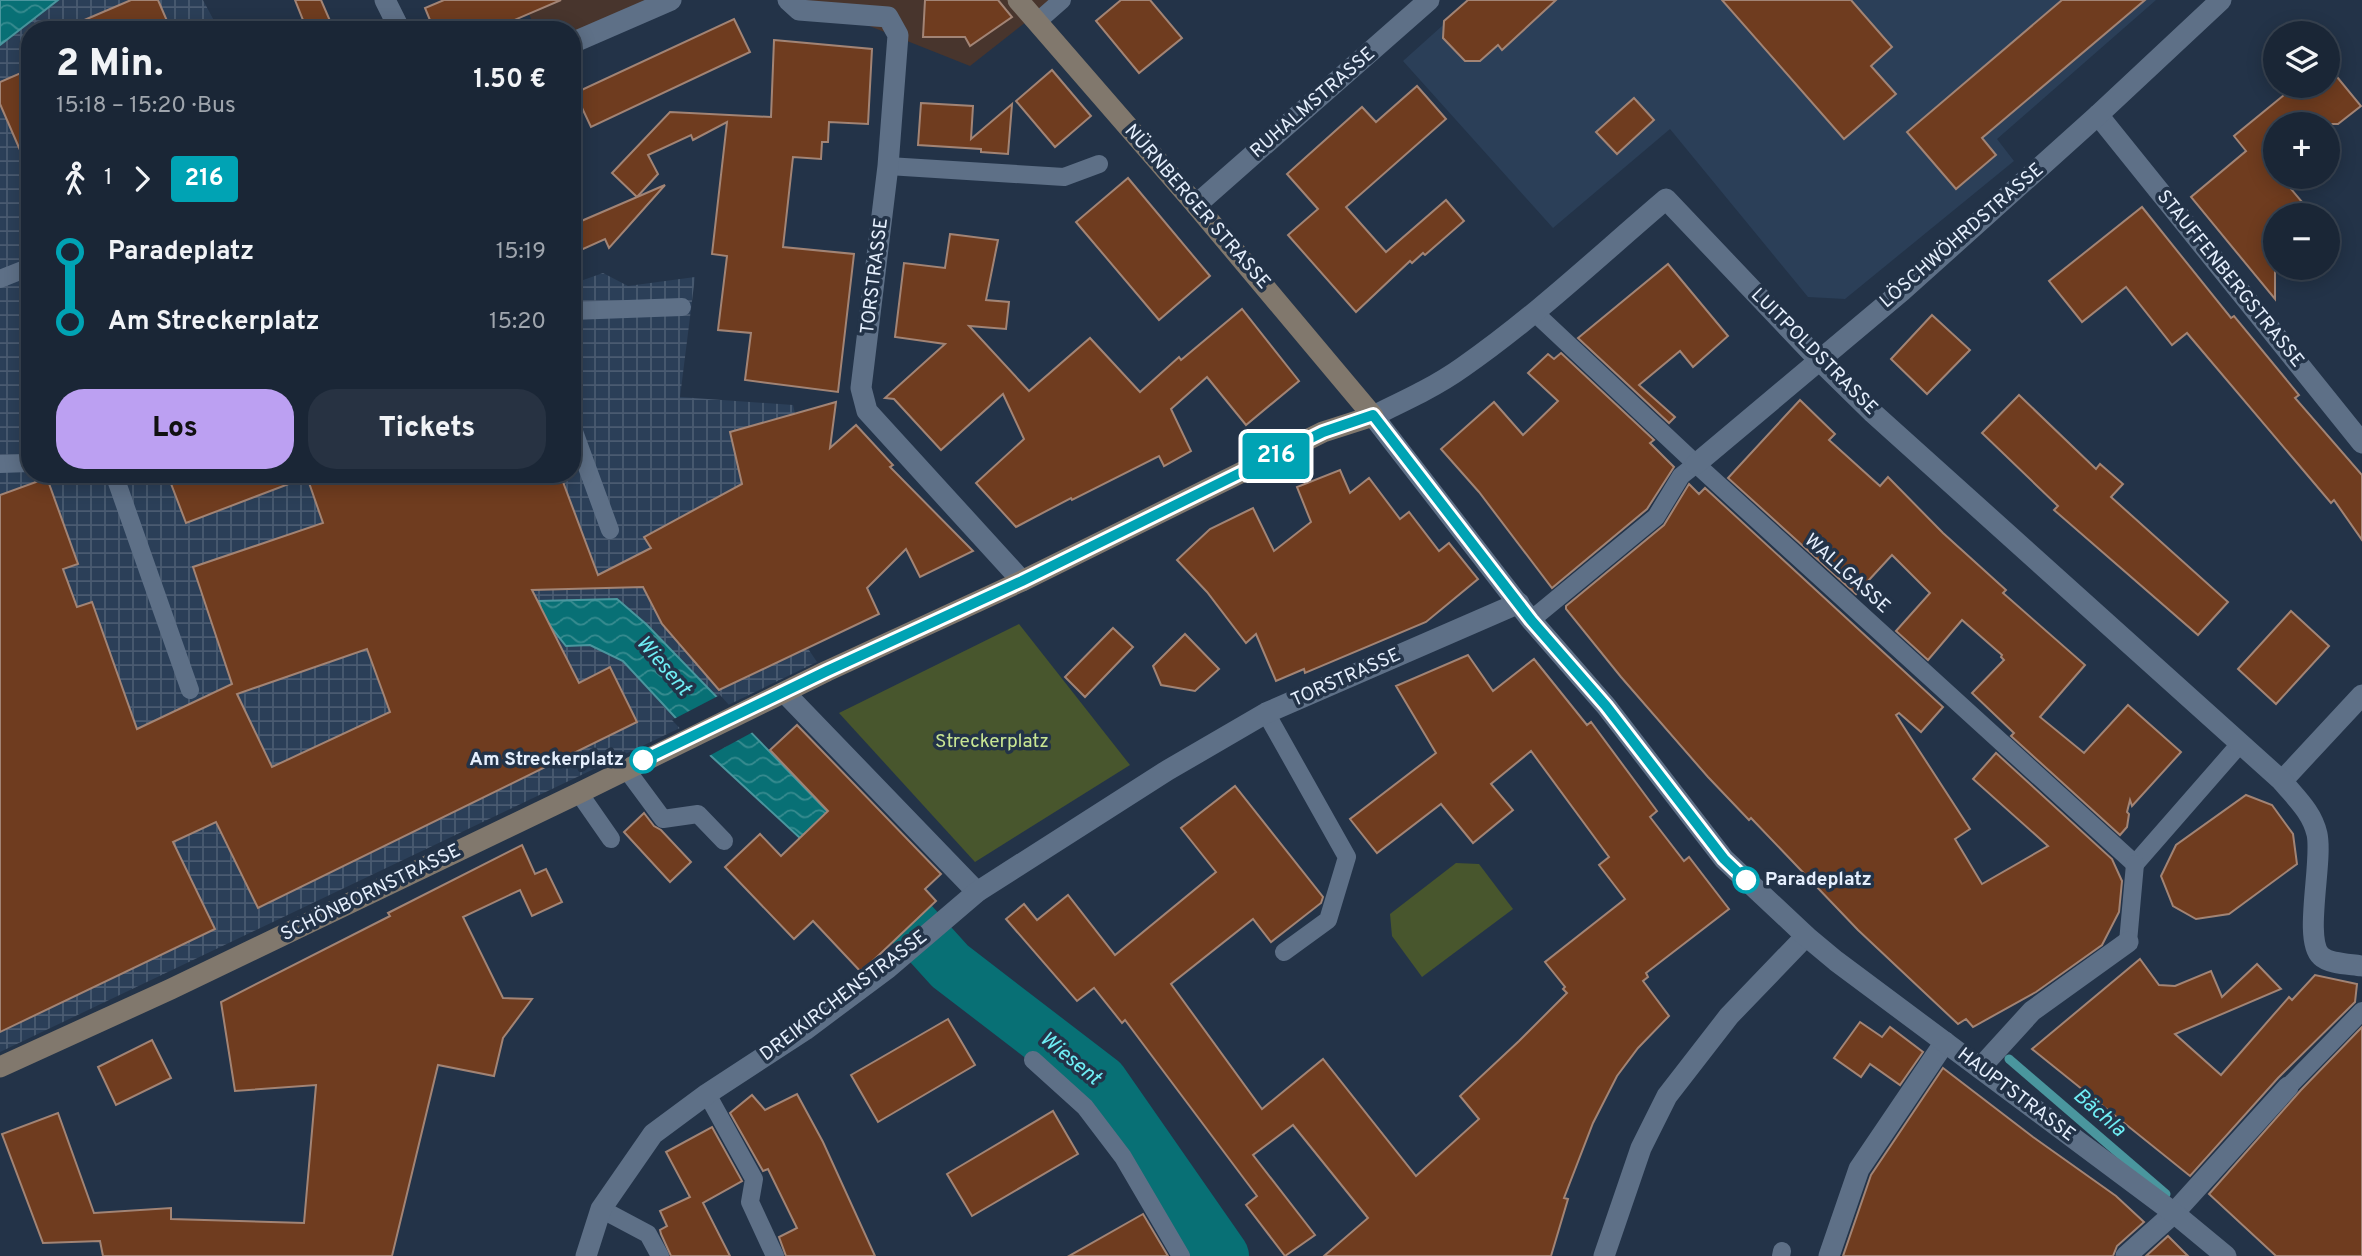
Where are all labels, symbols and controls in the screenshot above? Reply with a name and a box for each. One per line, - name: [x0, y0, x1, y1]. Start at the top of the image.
- map controls: [2263, 21, 2340, 280]
- button: layers: [2263, 21, 2340, 98]
- text: 2 Min.: [56, 41, 163, 90]
- street label: RUHALMSTRASSE: [1246, 42, 1380, 164]
- text: 1.50 €: [473, 64, 546, 97]
- text: 15:18 – 15:20 · Bus: [56, 92, 236, 121]
- button: +: [2263, 112, 2340, 189]
- street label: NÜRNBERGER STRASSE: [1119, 119, 1276, 294]
- street label: LÖSCHWÖHRDSTRASSE: [1874, 157, 2049, 314]
- icon: walk: [56, 160, 94, 198]
- icon: forward: [123, 160, 161, 198]
- text: 1: [104, 164, 113, 193]
- text: 216: [185, 164, 224, 194]
- street label: STAUFFENBERGSTRASSE: [2151, 186, 2309, 372]
- button: −: [2263, 203, 2340, 280]
- street label: TORSTRASSE: [856, 216, 894, 336]
- text: Paradeplatz: [108, 236, 254, 269]
- text: 15:19: [496, 238, 546, 267]
- street label: LUITPOLDSTRASSE: [1745, 283, 1883, 421]
- text: Am Streckerplatz: [108, 306, 320, 339]
- text: 15:20: [489, 308, 546, 337]
- button: Los: [56, 389, 294, 469]
- button: Tickets: [308, 389, 546, 469]
- line badge: 216: [1236, 433, 1316, 479]
- text: 216: [1256, 441, 1296, 471]
- street label: WALLGASSE: [1799, 529, 1895, 619]
- water label: Wiesent: [629, 630, 698, 703]
- street label: TORSTRASSE: [1288, 643, 1404, 713]
- park label: Streckerplatz: [935, 730, 1049, 754]
- marker: Am Streckerplatz: [630, 747, 656, 773]
- place label: Am Streckerplatz: [469, 748, 624, 772]
- street label: SCHÖNBORNSTRASSE: [277, 838, 465, 947]
- marker: Paradeplatz: [1733, 867, 1759, 893]
- place label: Paradeplatz: [1765, 868, 1872, 892]
- street label: DREIKIRCHENSTRASSE: [756, 925, 932, 1067]
- water label: Wiesent: [1034, 1026, 1107, 1093]
- street label: HAUPTSTRASSE: [1952, 1043, 2080, 1147]
- water label: Bächla: [2067, 1083, 2131, 1144]

